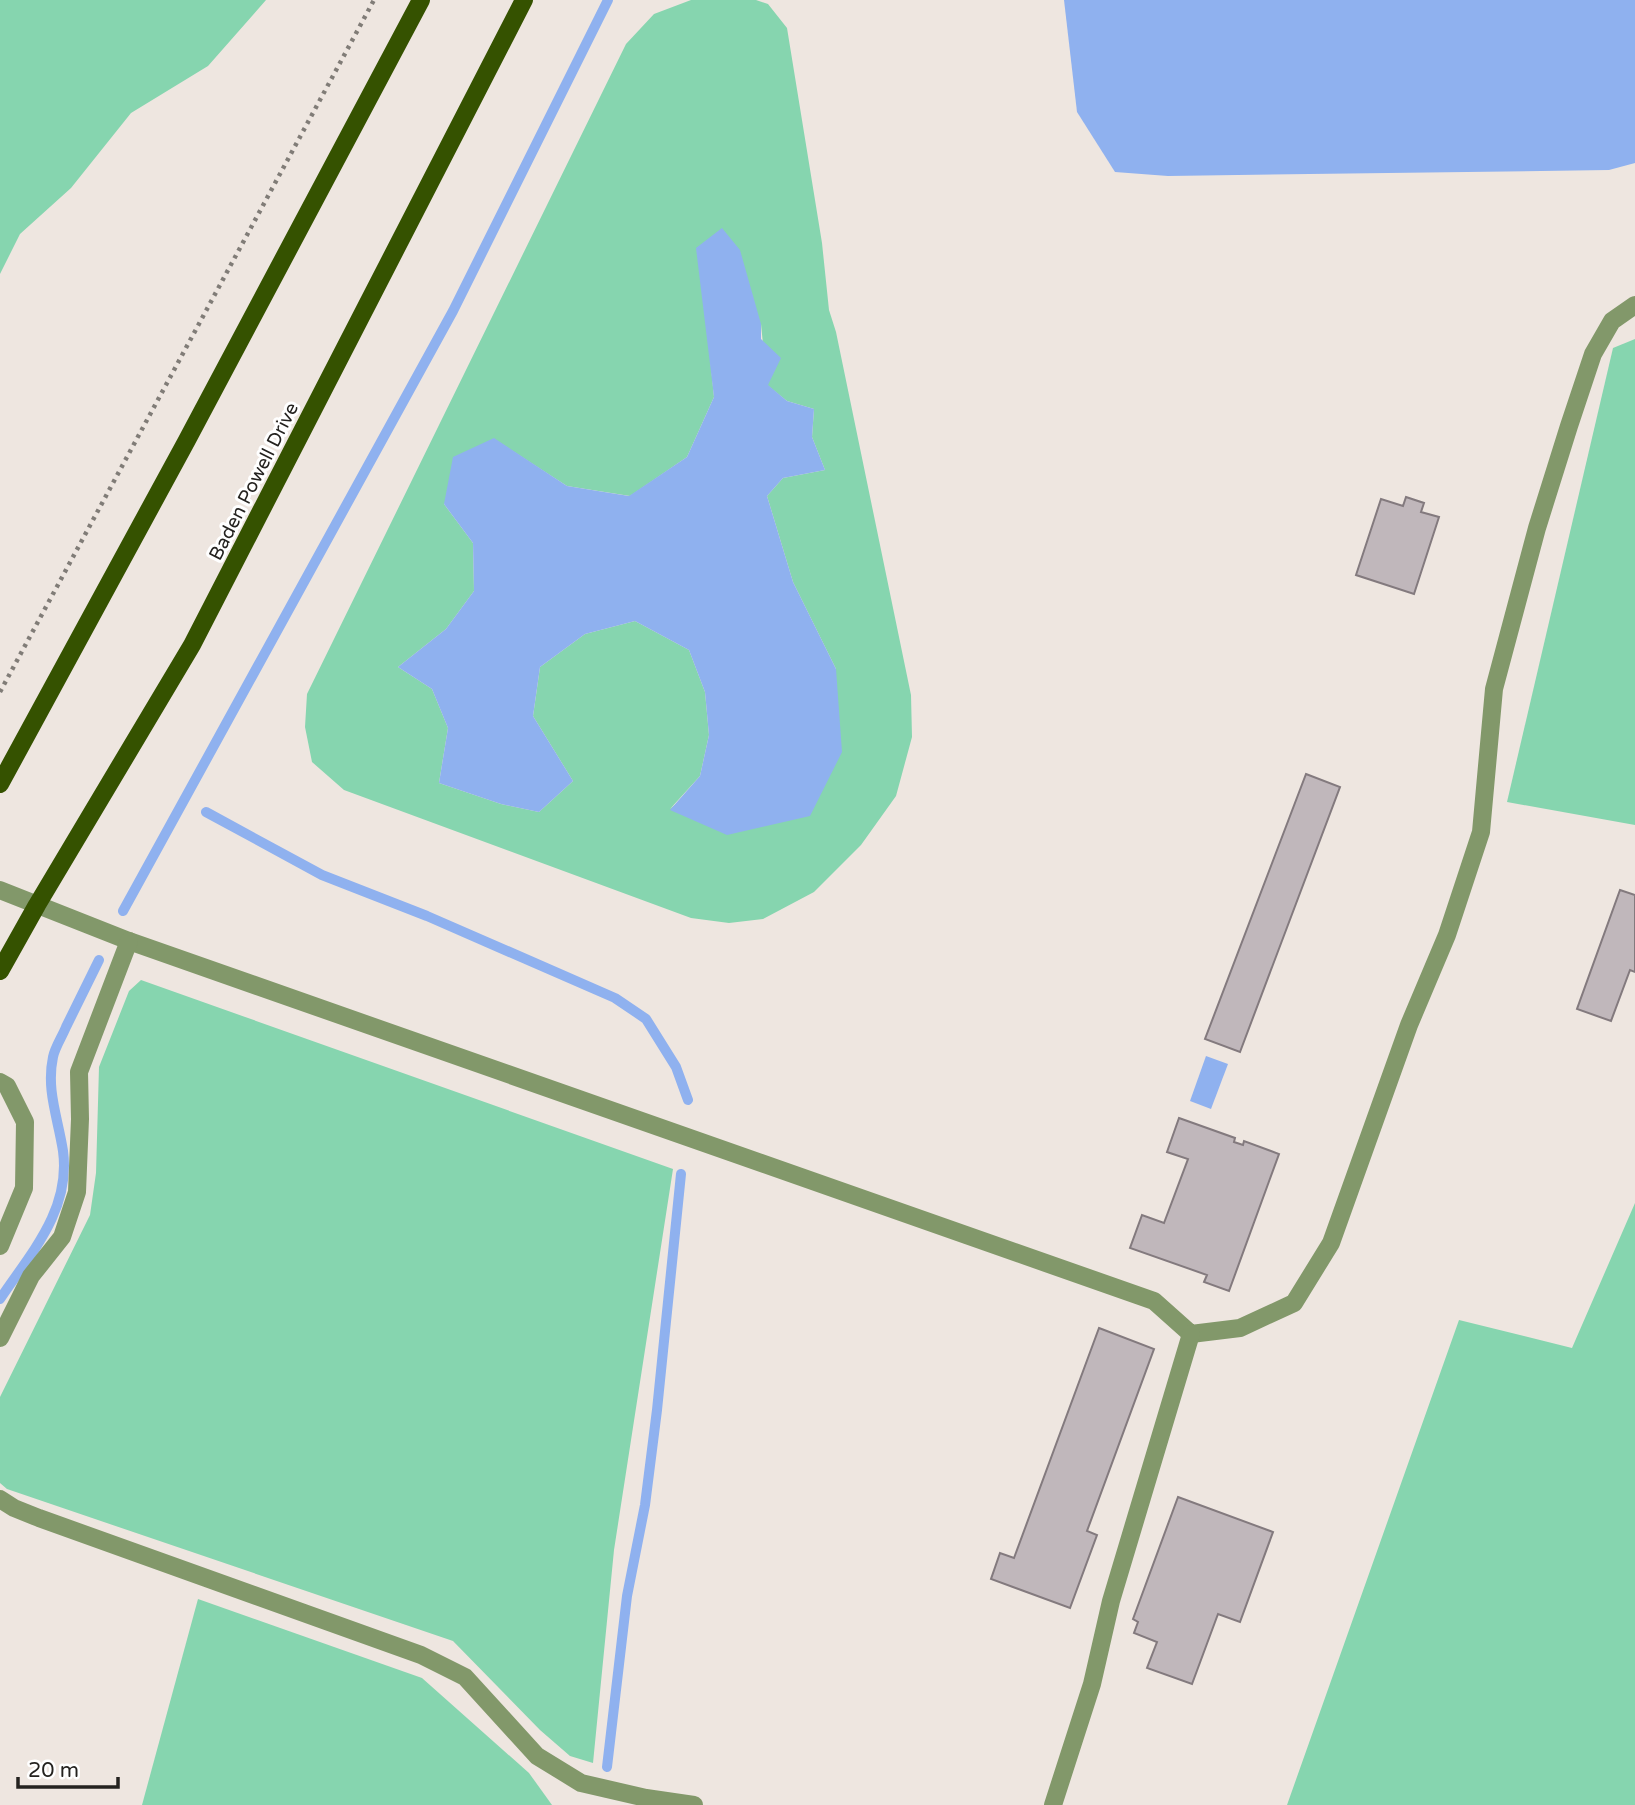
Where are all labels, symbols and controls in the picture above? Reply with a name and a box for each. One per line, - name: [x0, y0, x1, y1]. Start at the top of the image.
- street label: Baden Powell Drive: [205, 399, 303, 564]
- scale bar: [18, 1745, 117, 1789]
- text: 20 m: [28, 1758, 79, 1783]

